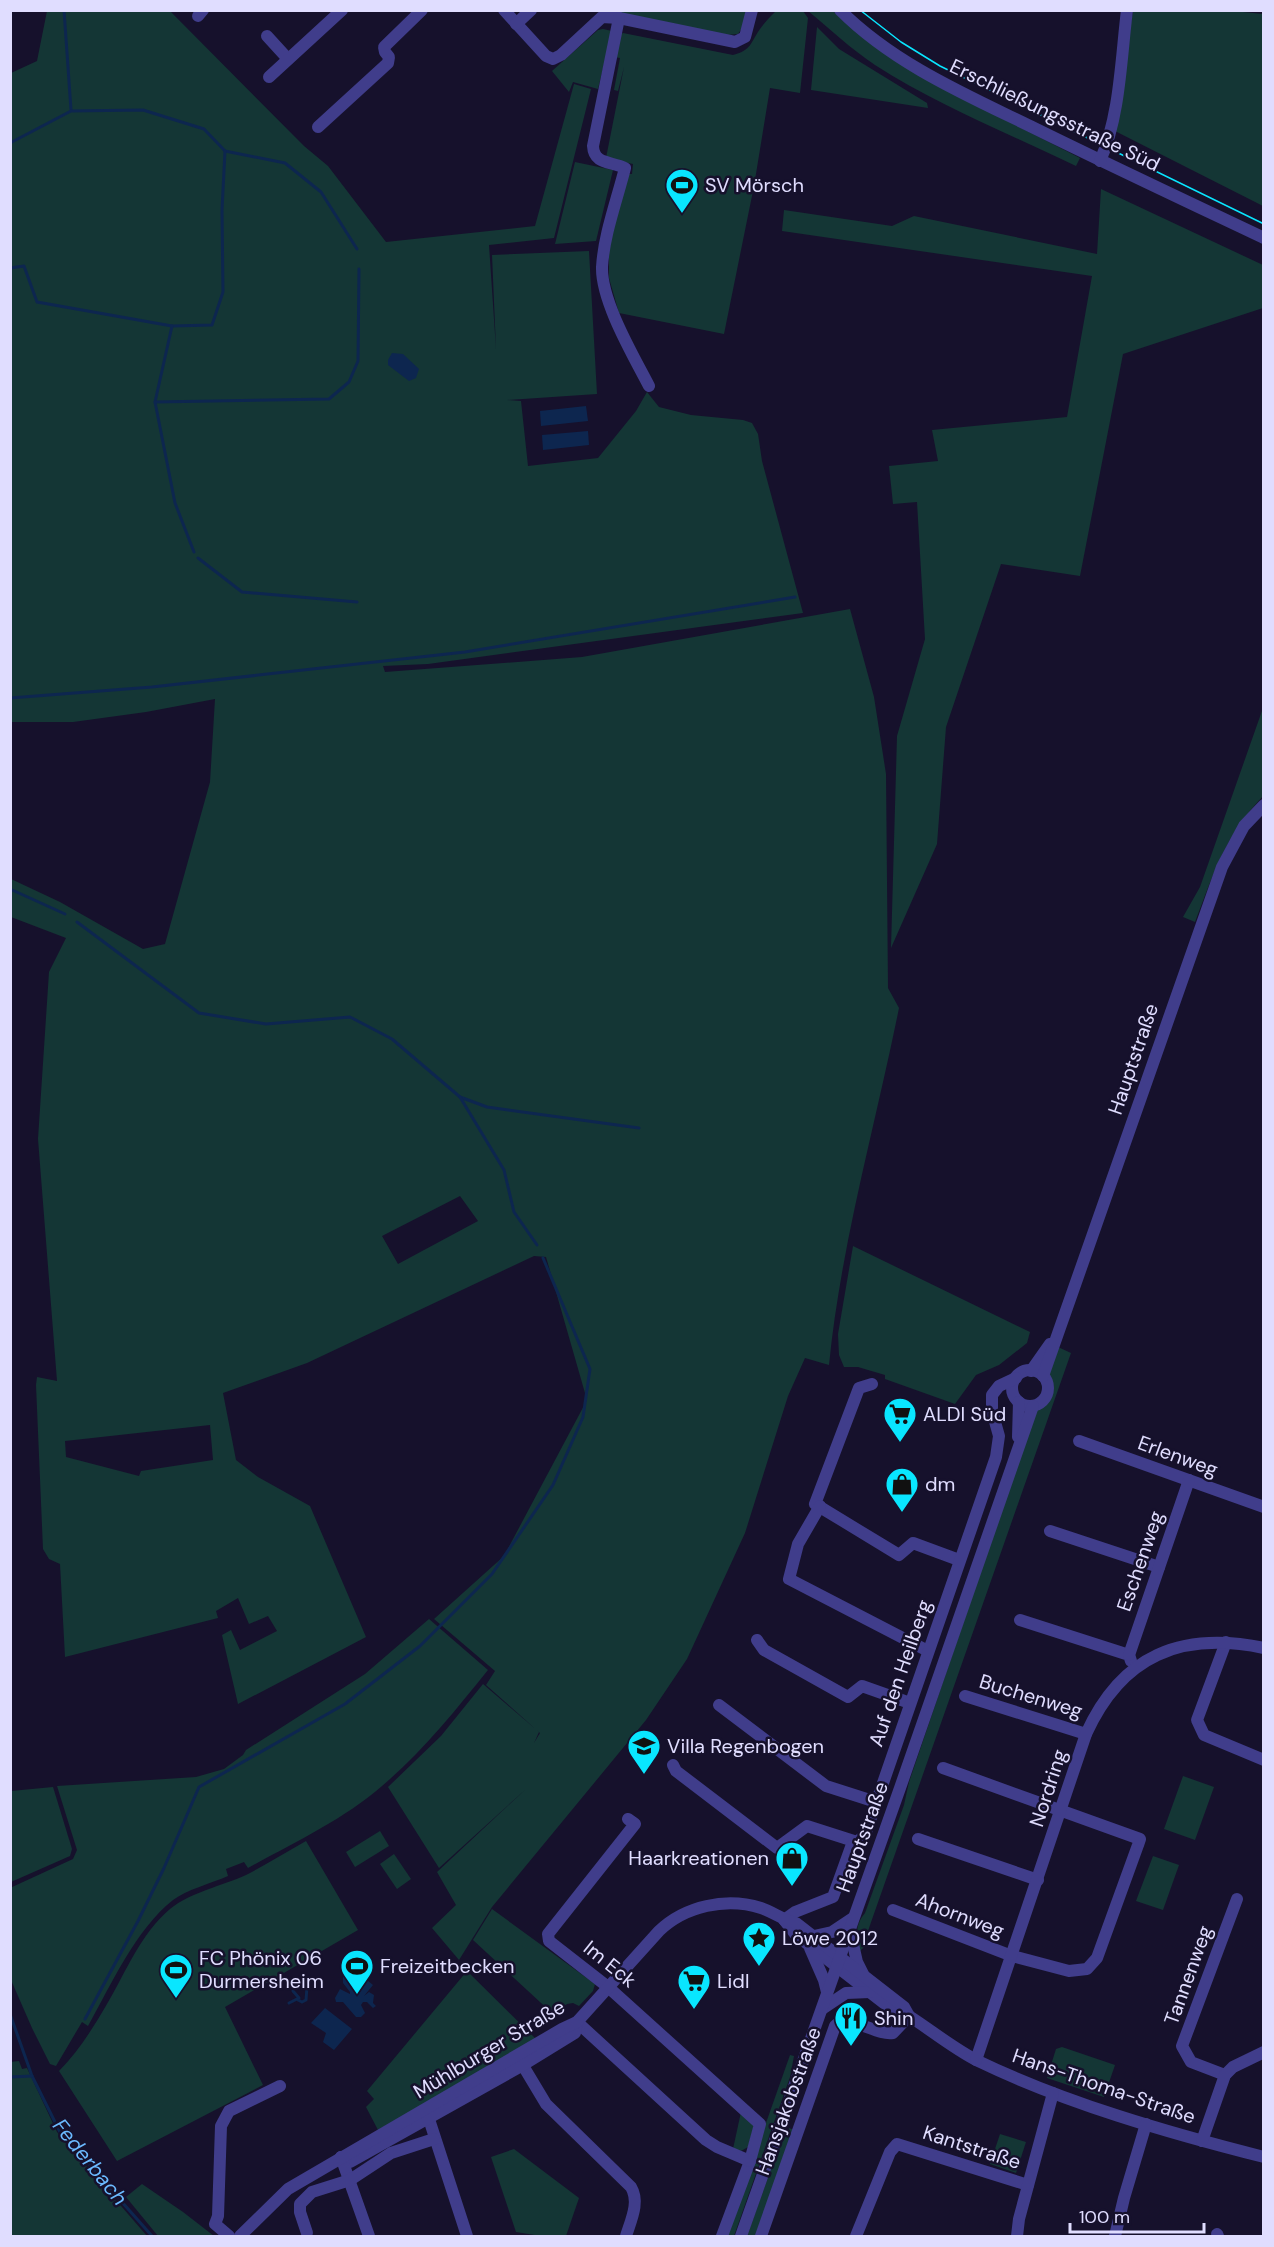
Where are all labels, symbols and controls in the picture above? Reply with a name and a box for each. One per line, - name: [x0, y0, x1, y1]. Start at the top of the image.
- street label: Erschließungsstraße Süd: [946, 53, 1164, 177]
- sports icon: SV Mörsch: [664, 167, 700, 214]
- place label: SV Mörsch: [705, 172, 804, 198]
- street label: Hauptstraße: [1102, 1000, 1164, 1118]
- supermarket icon: ALDI Süd: [882, 1396, 918, 1443]
- place label: ALDI Süd: [923, 1401, 1006, 1427]
- street label: Erlenweg: [1134, 1430, 1222, 1482]
- shop icon: dm: [884, 1466, 920, 1513]
- place label: dm: [925, 1471, 955, 1497]
- street label: Eschenweg: [1111, 1507, 1169, 1615]
- street label: Auf den Heilberg: [863, 1596, 937, 1750]
- street label: Buchenweg: [976, 1668, 1086, 1724]
- school or university icon: Villa Regenbogen: [626, 1728, 662, 1775]
- place label: Villa Regenbogen: [667, 1733, 824, 1759]
- street label: Nordring: [1023, 1746, 1073, 1830]
- street label: Hauptstraße: [830, 1778, 894, 1896]
- shop icon: Haarkreationen: [774, 1840, 810, 1887]
- place label: Haarkreationen: [628, 1845, 769, 1871]
- street label: Ahornweg: [912, 1886, 1008, 1944]
- place icon: Löwe 2012: [741, 1920, 777, 1967]
- street label: Tannenweg: [1158, 1922, 1218, 2028]
- place label: Löwe 2012: [782, 1925, 878, 1951]
- street label: Im Eck: [578, 1935, 642, 1993]
- place label: FC Phönix 06 Durmersheim: [199, 1945, 324, 1994]
- sports icon: Freizeitbecken: [339, 1948, 375, 1995]
- sports icon: FC Phönix 06 Durmersheim: [158, 1952, 194, 1999]
- place label: Freizeitbecken: [380, 1953, 515, 1979]
- supermarket icon: Lidl: [676, 1963, 712, 2010]
- place label: Lidl: [717, 1968, 749, 1994]
- street label: Mühlburger Straße: [408, 1993, 570, 2105]
- restaurant icon: Shin: [833, 2000, 869, 2047]
- place label: Shin: [874, 2005, 913, 2031]
- street label: Hansjakobstraße: [749, 2023, 827, 2179]
- street label: Hans-Thoma-Straße: [1009, 2042, 1199, 2130]
- water label: Federbach: [46, 2113, 134, 2211]
- street label: Kantstraße: [920, 2119, 1024, 2175]
- scale bar: [1070, 2196, 1204, 2234]
- text: 100 m: [1079, 2205, 1130, 2229]

